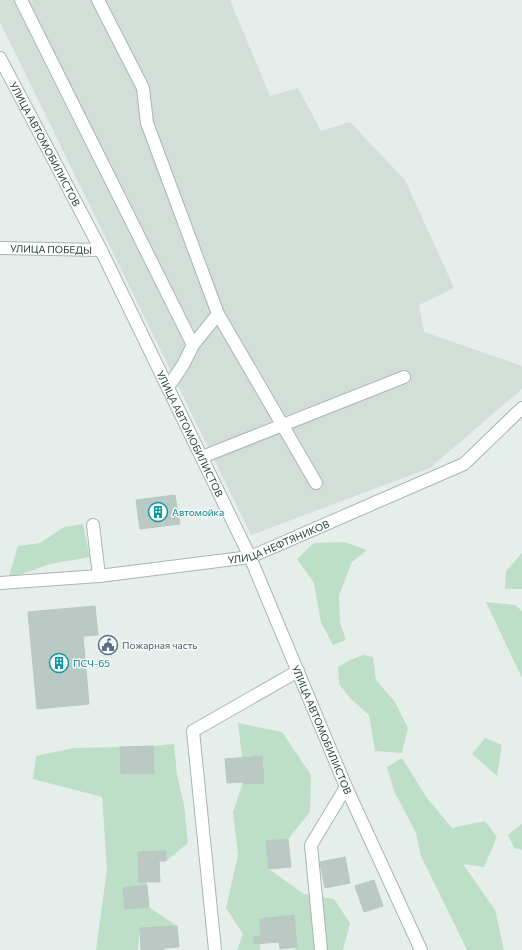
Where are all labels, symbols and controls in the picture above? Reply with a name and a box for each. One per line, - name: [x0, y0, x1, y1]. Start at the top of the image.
- street label: УЛИЦА АВТОМОБИЛИСТОВ: [8, 80, 83, 209]
- street label: УЛИЦА ПОБЕДЫ: [10, 242, 92, 256]
- street label: УЛИЦА АВТОМОБИЛИСТОВ: [154, 369, 226, 499]
- building icon: Автомойка: [147, 501, 169, 523]
- place label: Автомойка: [172, 506, 224, 518]
- street label: УЛИЦА НЕФТЯНИКОВ: [227, 517, 331, 566]
- public building icon: Пожарная часть: [97, 634, 119, 656]
- place label: Пожарная часть: [122, 639, 198, 651]
- building icon: ПСЧ-65: [48, 652, 70, 674]
- place label: ПСЧ-65: [73, 657, 110, 669]
- street label: УЛИЦА АВТОМОБИЛИСТОВ: [290, 663, 355, 796]

